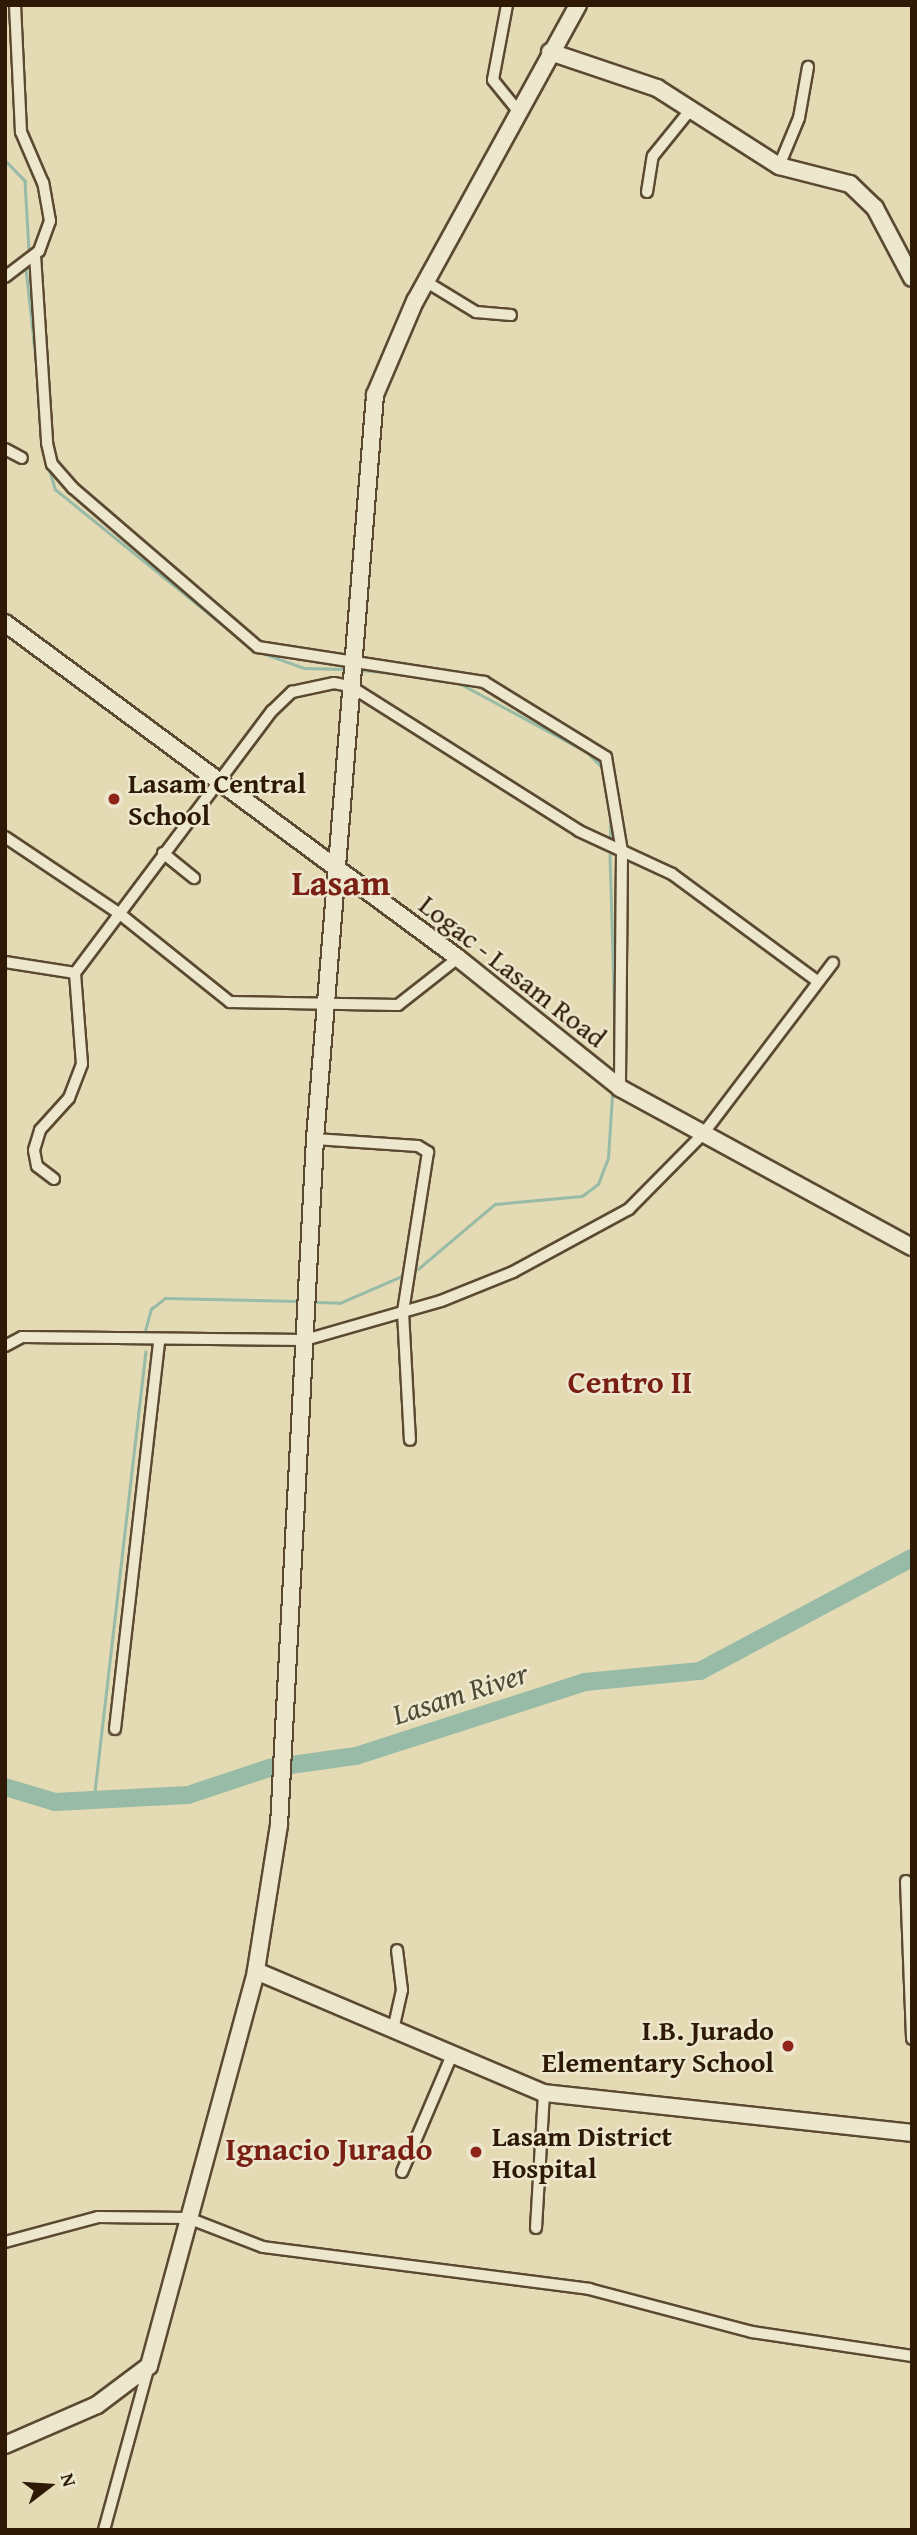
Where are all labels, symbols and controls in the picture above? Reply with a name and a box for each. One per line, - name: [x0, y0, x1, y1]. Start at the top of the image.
- place label: Lasam Central School: [128, 766, 306, 832]
- marker: Lasam Central School: [106, 791, 122, 807]
- district label: Lasam: [291, 862, 391, 904]
- street label: Logac - Lasam Road: [413, 887, 613, 1055]
- district label: Centro II: [568, 1363, 692, 1401]
- water label: Lasam River: [388, 1654, 532, 1732]
- place label: I.B. Jurado Elementary School: [542, 2013, 774, 2079]
- marker: I.B. Jurado Elementary School: [780, 2038, 796, 2054]
- place label: Lasam District Hospital: [492, 2119, 672, 2185]
- district label: Ignacio Jurado: [225, 2130, 433, 2168]
- marker: Lasam District Hospital: [466, 2142, 486, 2162]
- north arrow: [14, 2451, 84, 2521]
- text: N: [54, 2470, 84, 2490]

